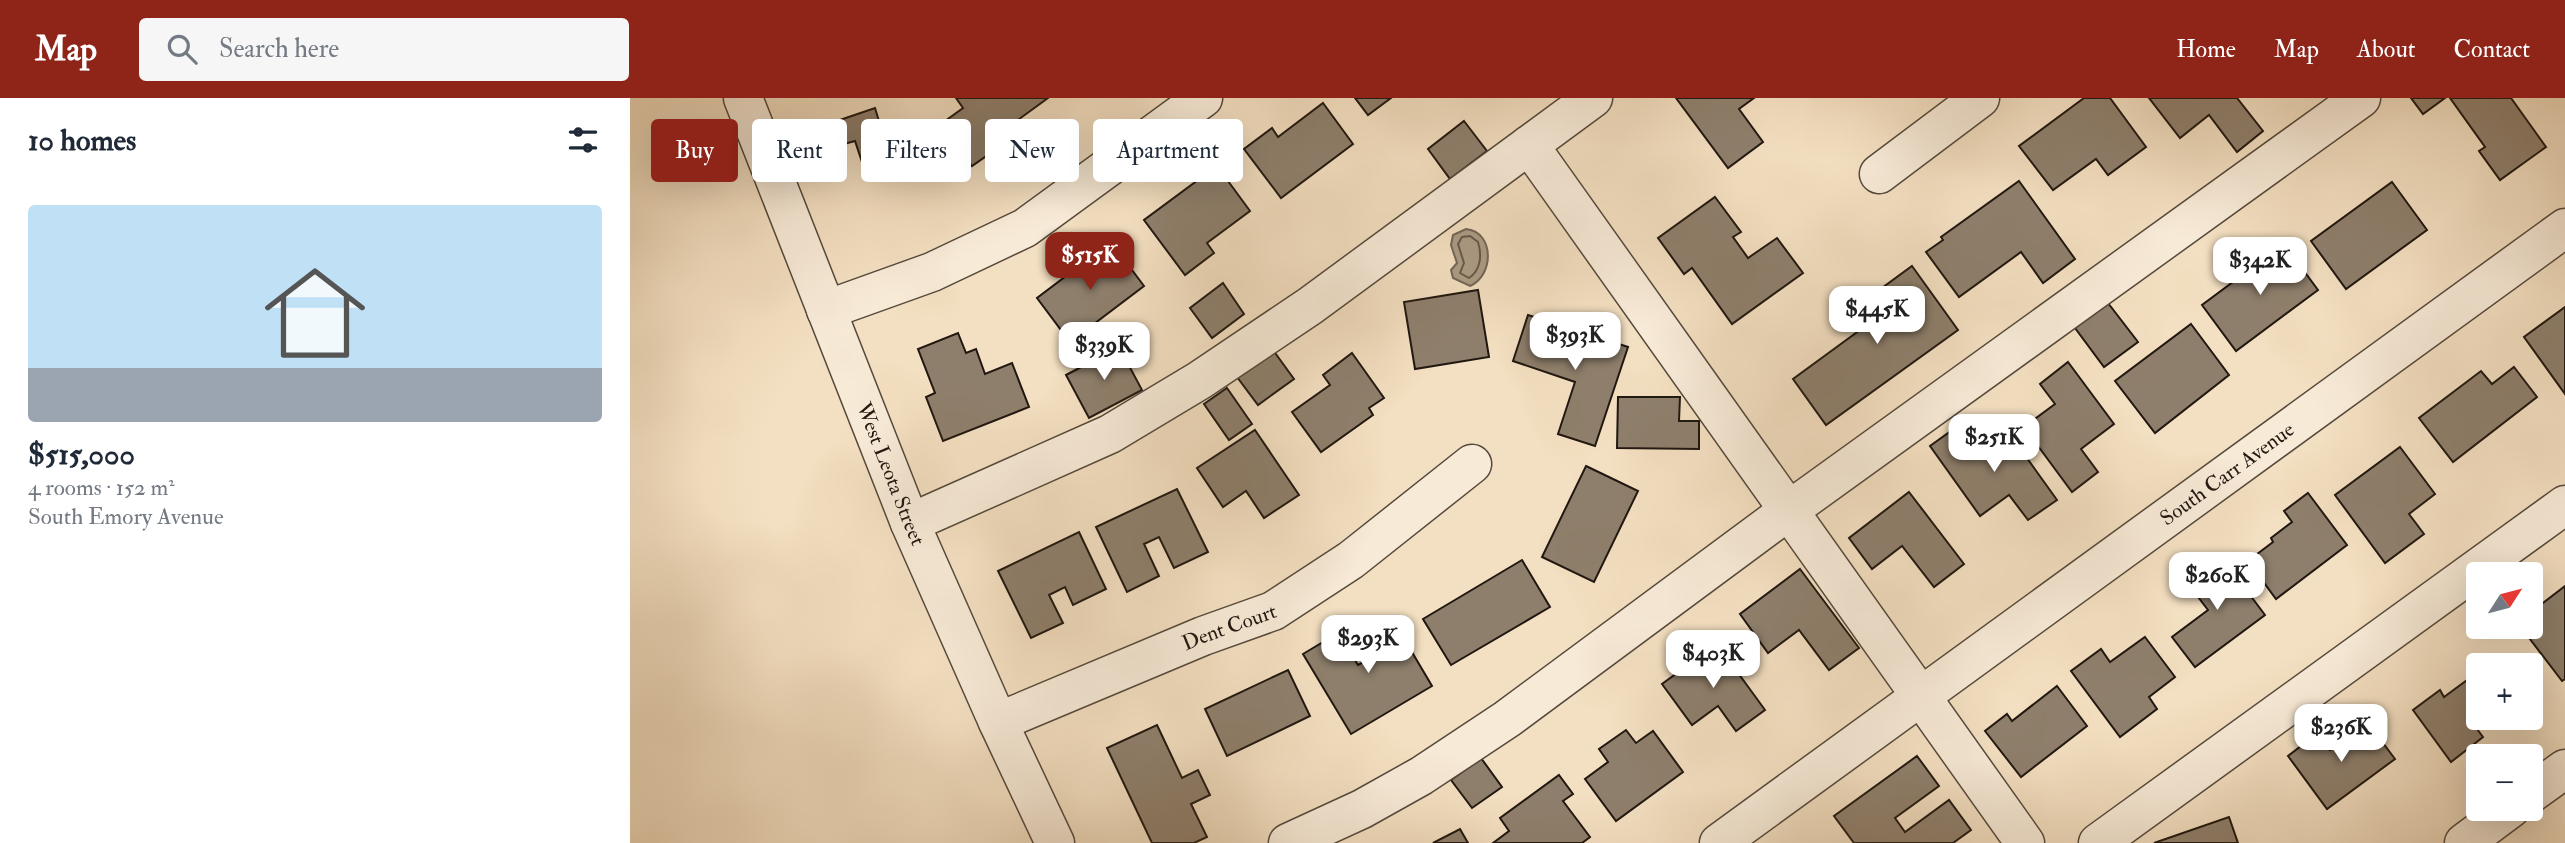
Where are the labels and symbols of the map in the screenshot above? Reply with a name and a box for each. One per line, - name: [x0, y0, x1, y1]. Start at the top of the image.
- pin: $515K: [1041, 232, 1139, 292]
- pin: $342K: [2211, 238, 2309, 297]
- pin: $445K: [1828, 286, 1926, 346]
- pin: $393K: [1526, 313, 1624, 372]
- pin: $339K: [1055, 322, 1153, 382]
- street label: West Leota Street: [850, 398, 931, 550]
- pin: $251K: [1945, 414, 2043, 474]
- street label: South Carr Avenue: [2155, 416, 2300, 532]
- pin: $260K: [2168, 552, 2266, 612]
- north arrow: [2466, 562, 2543, 639]
- street label: Dent Court: [1178, 598, 1281, 657]
- pin: $293K: [1319, 616, 1417, 675]
- pin: $403K: [1664, 630, 1762, 690]
- pin: $236K: [2292, 704, 2390, 764]

